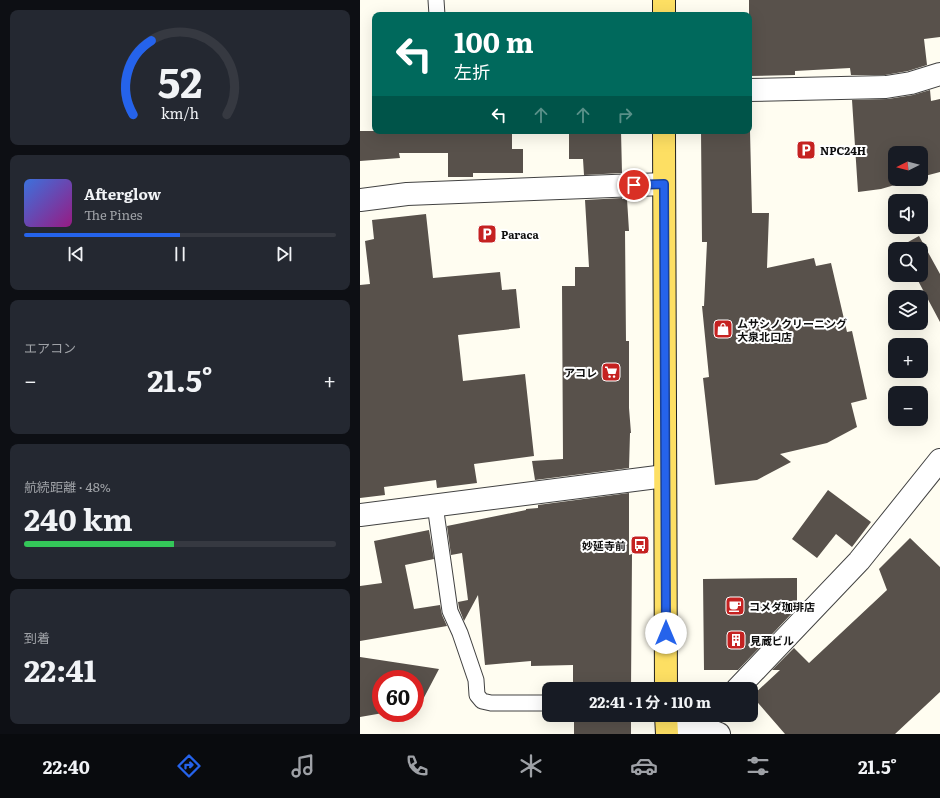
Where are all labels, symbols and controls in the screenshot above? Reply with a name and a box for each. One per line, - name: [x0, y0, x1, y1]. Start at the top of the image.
- text: 100 m: [454, 20, 534, 62]
- icon: left: [388, 28, 440, 80]
- text: 52: [158, 49, 202, 111]
- text: 左折: [454, 58, 490, 85]
- text: km/h: [161, 102, 200, 123]
- icon: left: [488, 104, 510, 126]
- icon: ahead: [530, 104, 552, 126]
- icon: ahead: [572, 104, 594, 126]
- icon: right: [614, 104, 636, 126]
- parking icon: NPC24H: [795, 139, 817, 161]
- place label: NPC24H: [820, 142, 866, 158]
- north arrow: [888, 146, 928, 186]
- map controls: [888, 146, 928, 426]
- pin: [617, 168, 651, 202]
- icon: arrive: [623, 174, 645, 196]
- text: Afterglow: [84, 182, 161, 205]
- button: sound: [888, 194, 928, 234]
- text: The Pines: [84, 205, 142, 224]
- parking icon: Paraca: [476, 223, 498, 245]
- place label: Paraca: [501, 226, 540, 242]
- button: search: [888, 242, 928, 282]
- icon: previous: [65, 243, 87, 265]
- icon: pause: [169, 243, 191, 265]
- icon: next: [273, 243, 295, 265]
- button: layers: [888, 290, 928, 330]
- place label: ムサシノクリーニング 大泉北口店: [737, 315, 847, 344]
- shop icon: ムサシノクリーニング 大泉北口店: [712, 318, 734, 340]
- text: エアコン: [24, 338, 76, 357]
- button: +: [888, 338, 928, 378]
- text: 21.5°: [147, 357, 213, 401]
- supermarket icon: アコレ: [600, 361, 622, 383]
- text: −: [24, 363, 37, 396]
- text: +: [323, 363, 336, 396]
- place label: アコレ: [564, 364, 597, 380]
- button: −: [888, 386, 928, 426]
- text: 航続距離 · 48%: [24, 477, 111, 496]
- text: 240 km: [24, 496, 133, 540]
- bus stop icon: 妙延寺前: [629, 534, 651, 556]
- place label: 妙延寺前: [582, 537, 626, 553]
- cafe icon: コメダ珈琲店: [724, 595, 746, 617]
- place label: コメダ珈琲店: [749, 598, 815, 614]
- position arrow: [645, 612, 687, 654]
- text: 到着: [24, 628, 50, 647]
- building icon: 見蔵ビル: [725, 629, 747, 651]
- place label: 見蔵ビル: [750, 632, 794, 648]
- text: 22:41: [24, 647, 96, 691]
- speed limit sign: 60: [372, 670, 424, 722]
- text: 22:41 · 1 分 · 110 m: [589, 690, 711, 713]
- icon: directions: [175, 752, 203, 780]
- icon: music: [289, 752, 317, 780]
- icon: phone: [403, 752, 431, 780]
- icon: climate: [517, 752, 545, 780]
- icon: car: [630, 752, 658, 780]
- icon: filters: [744, 752, 772, 780]
- text: 22:40: [43, 753, 90, 780]
- text: 21.5°: [858, 753, 897, 780]

